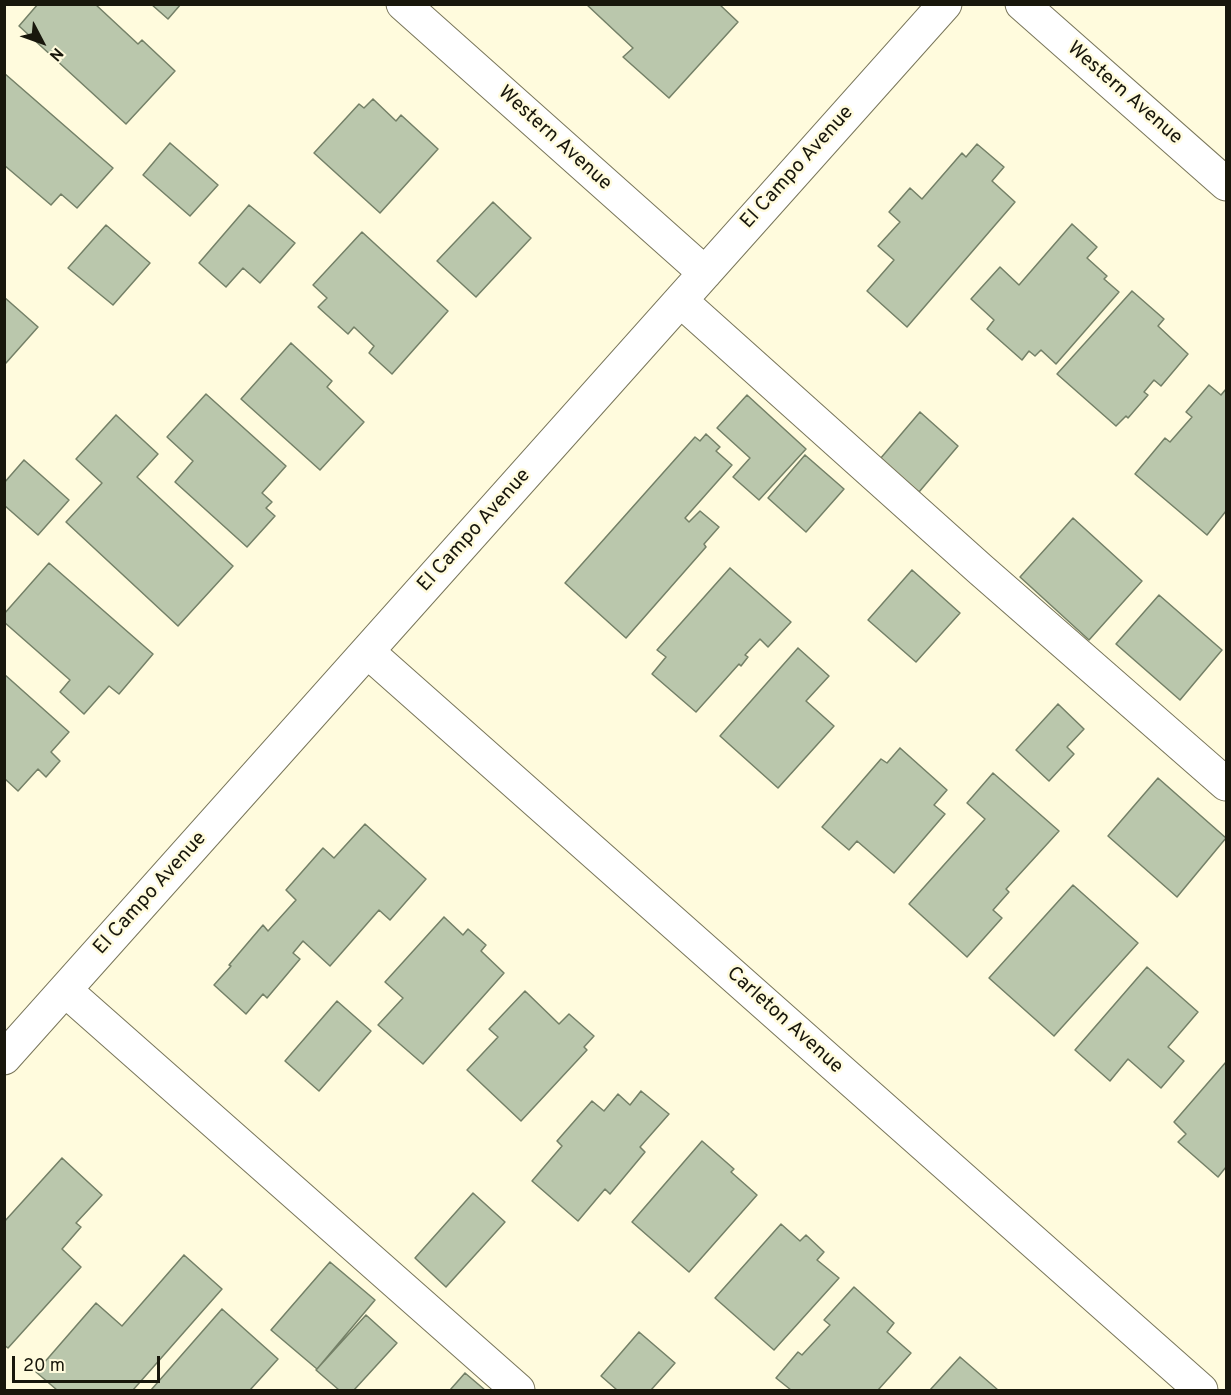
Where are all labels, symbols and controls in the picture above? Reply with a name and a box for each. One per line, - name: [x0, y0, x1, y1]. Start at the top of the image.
- north arrow: [12, 12, 72, 72]
- street label: Western Avenue: [1061, 37, 1187, 151]
- text: N: [44, 43, 67, 65]
- street label: Western Avenue: [492, 82, 616, 196]
- street label: El Campo Avenue: [736, 102, 860, 234]
- street label: El Campo Avenue: [413, 465, 537, 597]
- street label: El Campo Avenue: [89, 828, 213, 960]
- street label: Carleton Avenue: [721, 962, 847, 1080]
- scale bar: [15, 1344, 164, 1382]
- text: 20 m: [23, 1355, 65, 1378]

